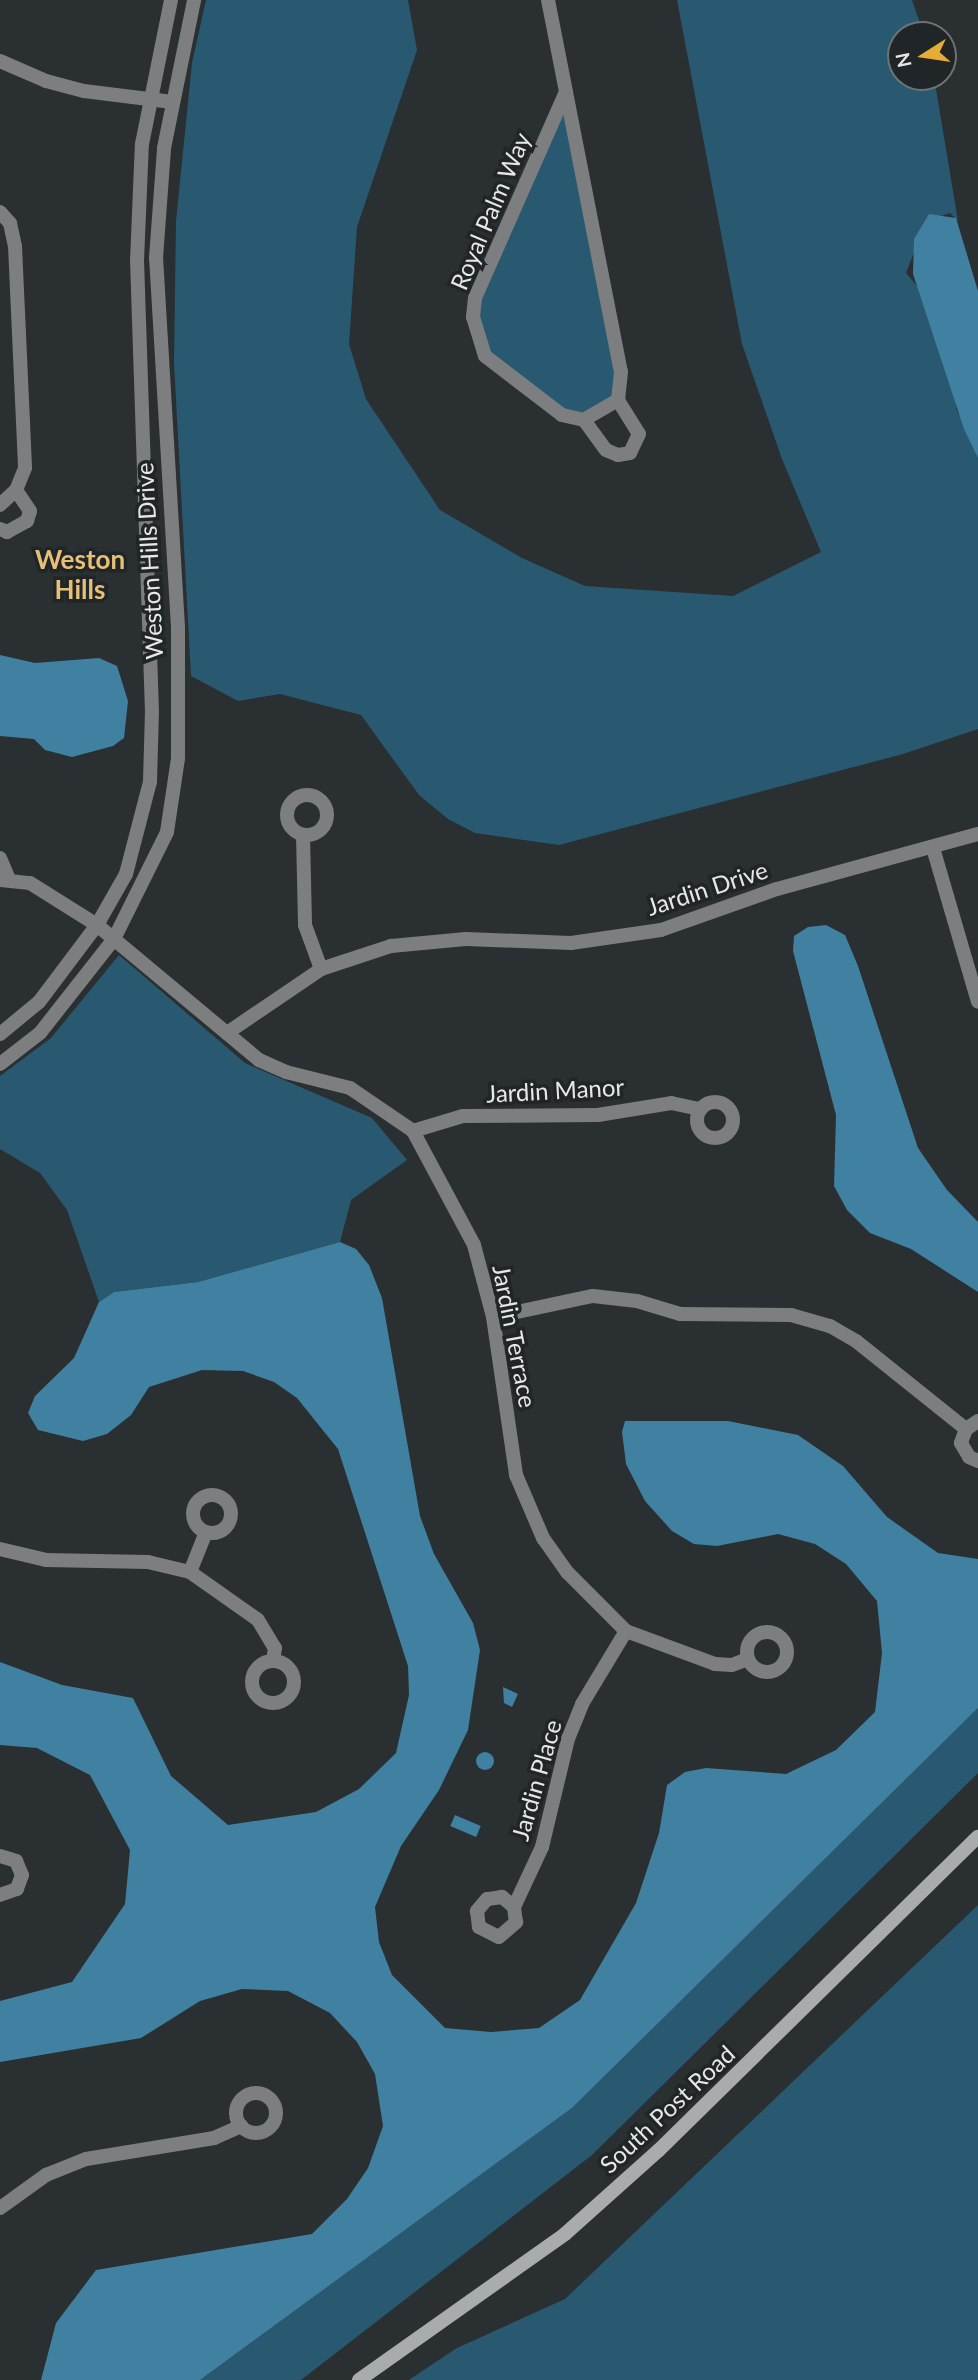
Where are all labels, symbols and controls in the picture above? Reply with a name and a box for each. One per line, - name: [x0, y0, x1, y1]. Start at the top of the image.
- north arrow: [887, 21, 957, 91]
- text: N: [890, 51, 916, 70]
- street label: Royal Palm Way: [444, 128, 536, 294]
- street label: Weston Hills Drive: [129, 462, 169, 660]
- district label: Weston Hills: [35, 544, 125, 606]
- street label: Jardin Drive: [643, 855, 771, 921]
- street label: Jardin Manor: [485, 1072, 625, 1108]
- street label: Jardin Terrace: [487, 1262, 543, 1410]
- street label: Jardin Place: [505, 1716, 567, 1844]
- street label: South Post Road: [594, 2039, 740, 2179]

